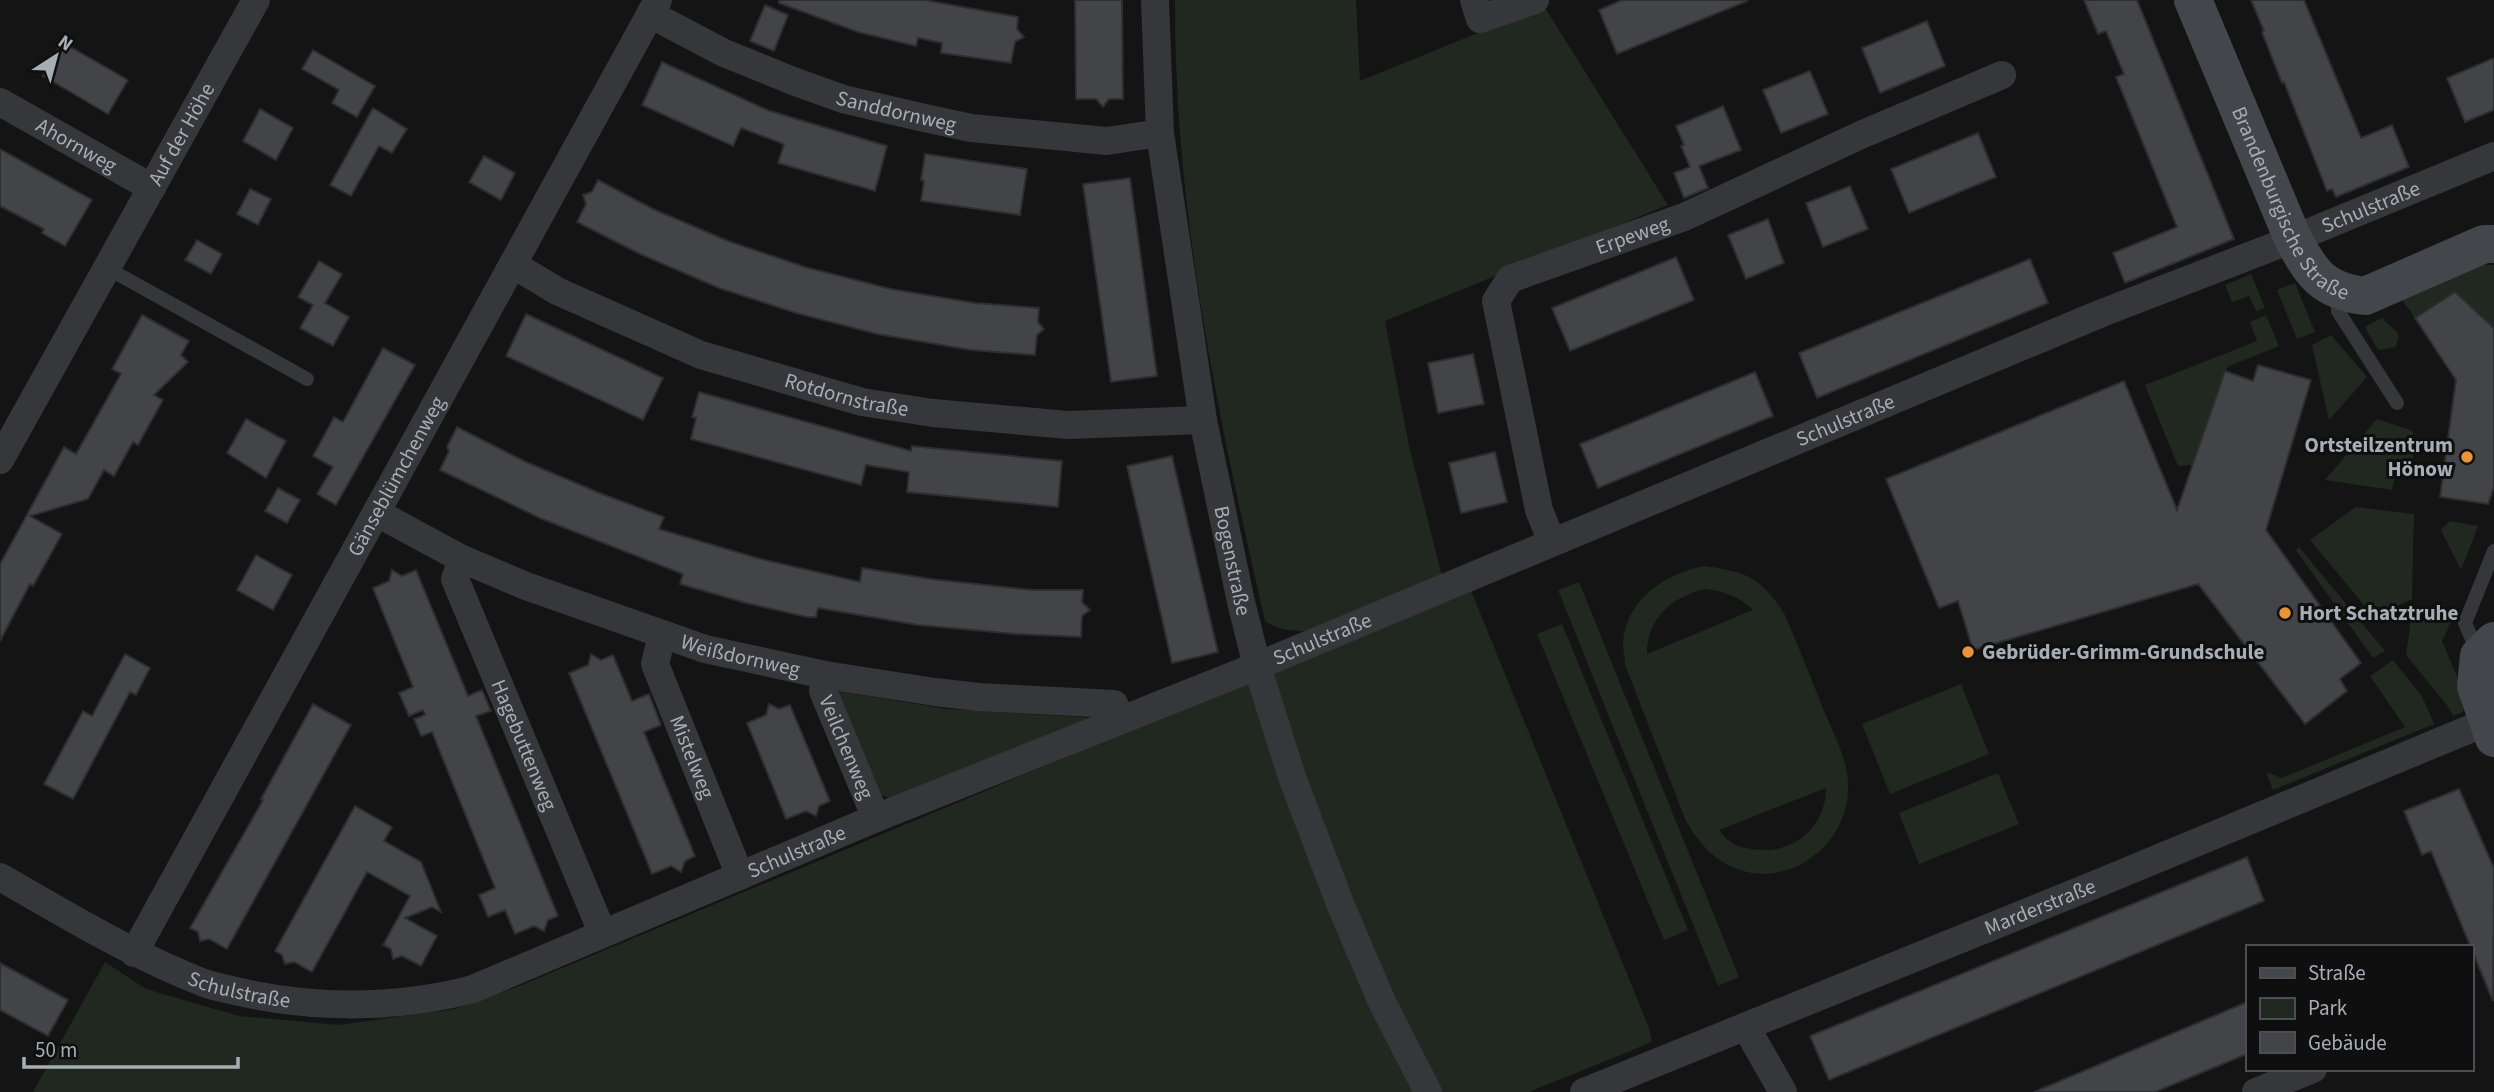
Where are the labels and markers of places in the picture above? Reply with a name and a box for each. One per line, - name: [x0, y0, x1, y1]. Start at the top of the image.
- place label: Ortsteilzentrum Hönow: [2305, 430, 2453, 484]
- marker: Ortsteilzentrum Hönow: [2459, 449, 2475, 465]
- place label: Hort Schatztruhe: [2299, 598, 2459, 628]
- marker: Hort Schatztruhe: [2277, 605, 2293, 621]
- place label: Gebrüder-Grimm-Grundschule: [1982, 637, 2265, 667]
- marker: Gebrüder-Grimm-Grundschule: [1960, 644, 1976, 660]

